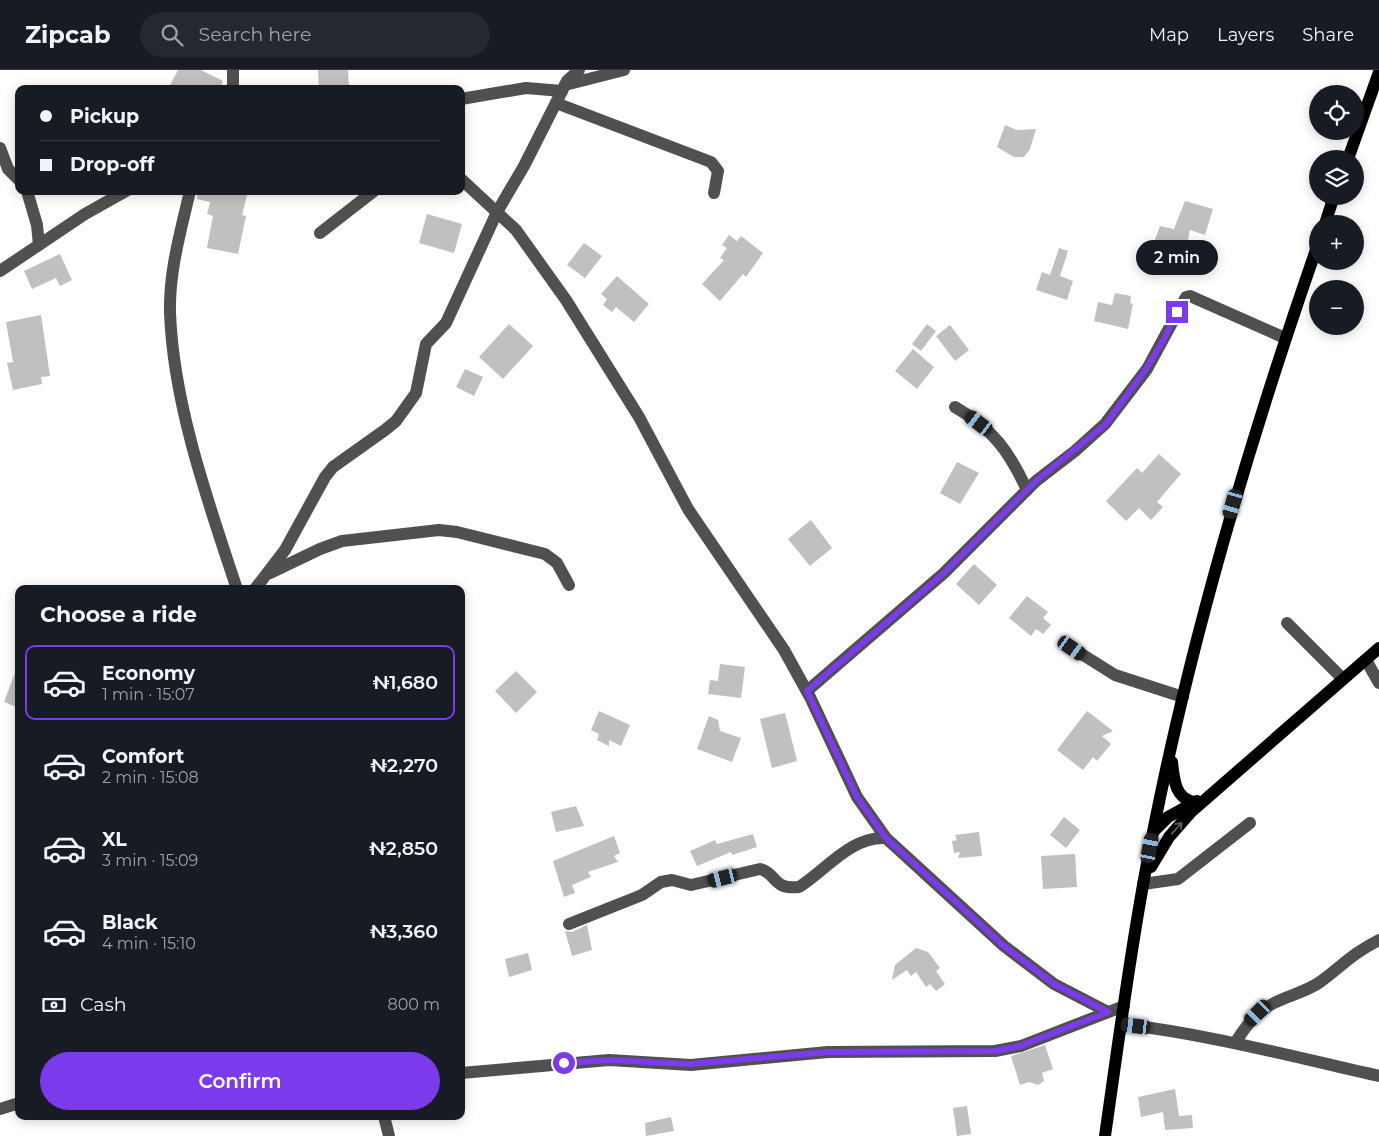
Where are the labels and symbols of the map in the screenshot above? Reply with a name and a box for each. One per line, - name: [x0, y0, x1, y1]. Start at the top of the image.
- callout: 2 min: [1136, 240, 1218, 274]
- route end: [1166, 301, 1188, 323]
- car: [962, 408, 995, 438]
- car: [1221, 488, 1244, 520]
- car: [1055, 633, 1088, 663]
- one-way arrow: [1171, 821, 1183, 834]
- car: [1139, 832, 1160, 864]
- car: [706, 867, 739, 889]
- car: [1242, 997, 1273, 1029]
- car: [1120, 1017, 1151, 1035]
- route start: [553, 1052, 575, 1074]

